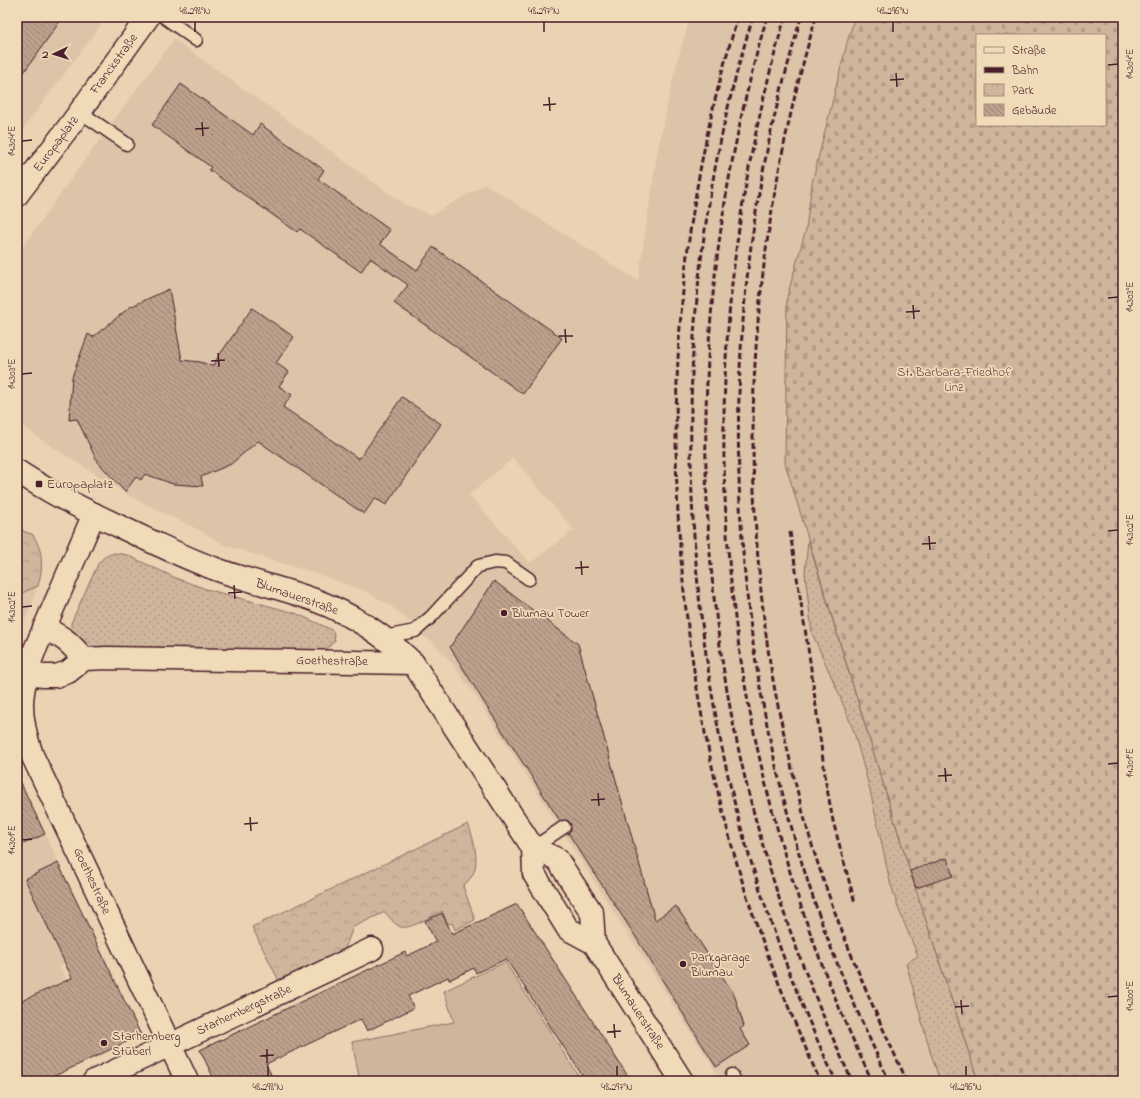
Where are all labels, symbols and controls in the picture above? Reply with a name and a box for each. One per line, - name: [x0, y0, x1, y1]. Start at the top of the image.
- text: 48.298°N: [179, 4, 211, 19]
- text: 48.297°N: [528, 4, 560, 19]
- text: 48.296°N: [877, 4, 909, 19]
- street label: Franckstraße: [85, 30, 143, 99]
- north arrow: [34, 34, 74, 74]
- legend: [976, 34, 1106, 126]
- text: Straße: [1012, 42, 1046, 60]
- text: 14.304°E: [1123, 49, 1138, 79]
- text: N: [37, 50, 53, 59]
- text: Bahn: [1011, 62, 1038, 80]
- text: Park: [1012, 82, 1034, 100]
- text: Gebäude: [1012, 102, 1057, 120]
- street label: Europaplatz: [29, 112, 84, 176]
- text: 14.304°E: [5, 126, 20, 156]
- text: 14.303°E: [1123, 282, 1138, 312]
- text: 14.303°E: [5, 359, 20, 389]
- park label: St. Barbara-Friedhof Linz: [897, 363, 1012, 397]
- place label: Europaplatz: [47, 475, 113, 494]
- marker: Europaplatz: [34, 479, 44, 489]
- text: 14.302°E: [1123, 514, 1138, 546]
- street label: Blumauerstraße: [252, 574, 341, 620]
- text: 14.302°E: [5, 591, 20, 623]
- place label: Blumau Tower: [511, 604, 590, 623]
- marker: Blumau Tower: [499, 608, 509, 618]
- street label: Goethestraße: [296, 651, 368, 671]
- text: 14.301°E: [1123, 748, 1138, 778]
- text: 14.301°E: [5, 825, 20, 855]
- street label: Goethestraße: [68, 844, 116, 918]
- place label: Parkgarage Blumau: [690, 948, 750, 982]
- marker: Parkgarage Blumau: [678, 959, 688, 969]
- street label: Blumauerstraße: [606, 970, 670, 1054]
- street label: Starhembergstraße: [193, 980, 295, 1041]
- text: 14.300°E: [1123, 981, 1138, 1011]
- place label: Starhemberg Stüberl: [112, 1027, 181, 1061]
- marker: Starhemberg Stüberl: [99, 1038, 109, 1048]
- text: 48.298°N: [252, 1080, 284, 1095]
- text: 48.297°N: [601, 1080, 633, 1095]
- text: 48.296°N: [950, 1080, 982, 1095]

